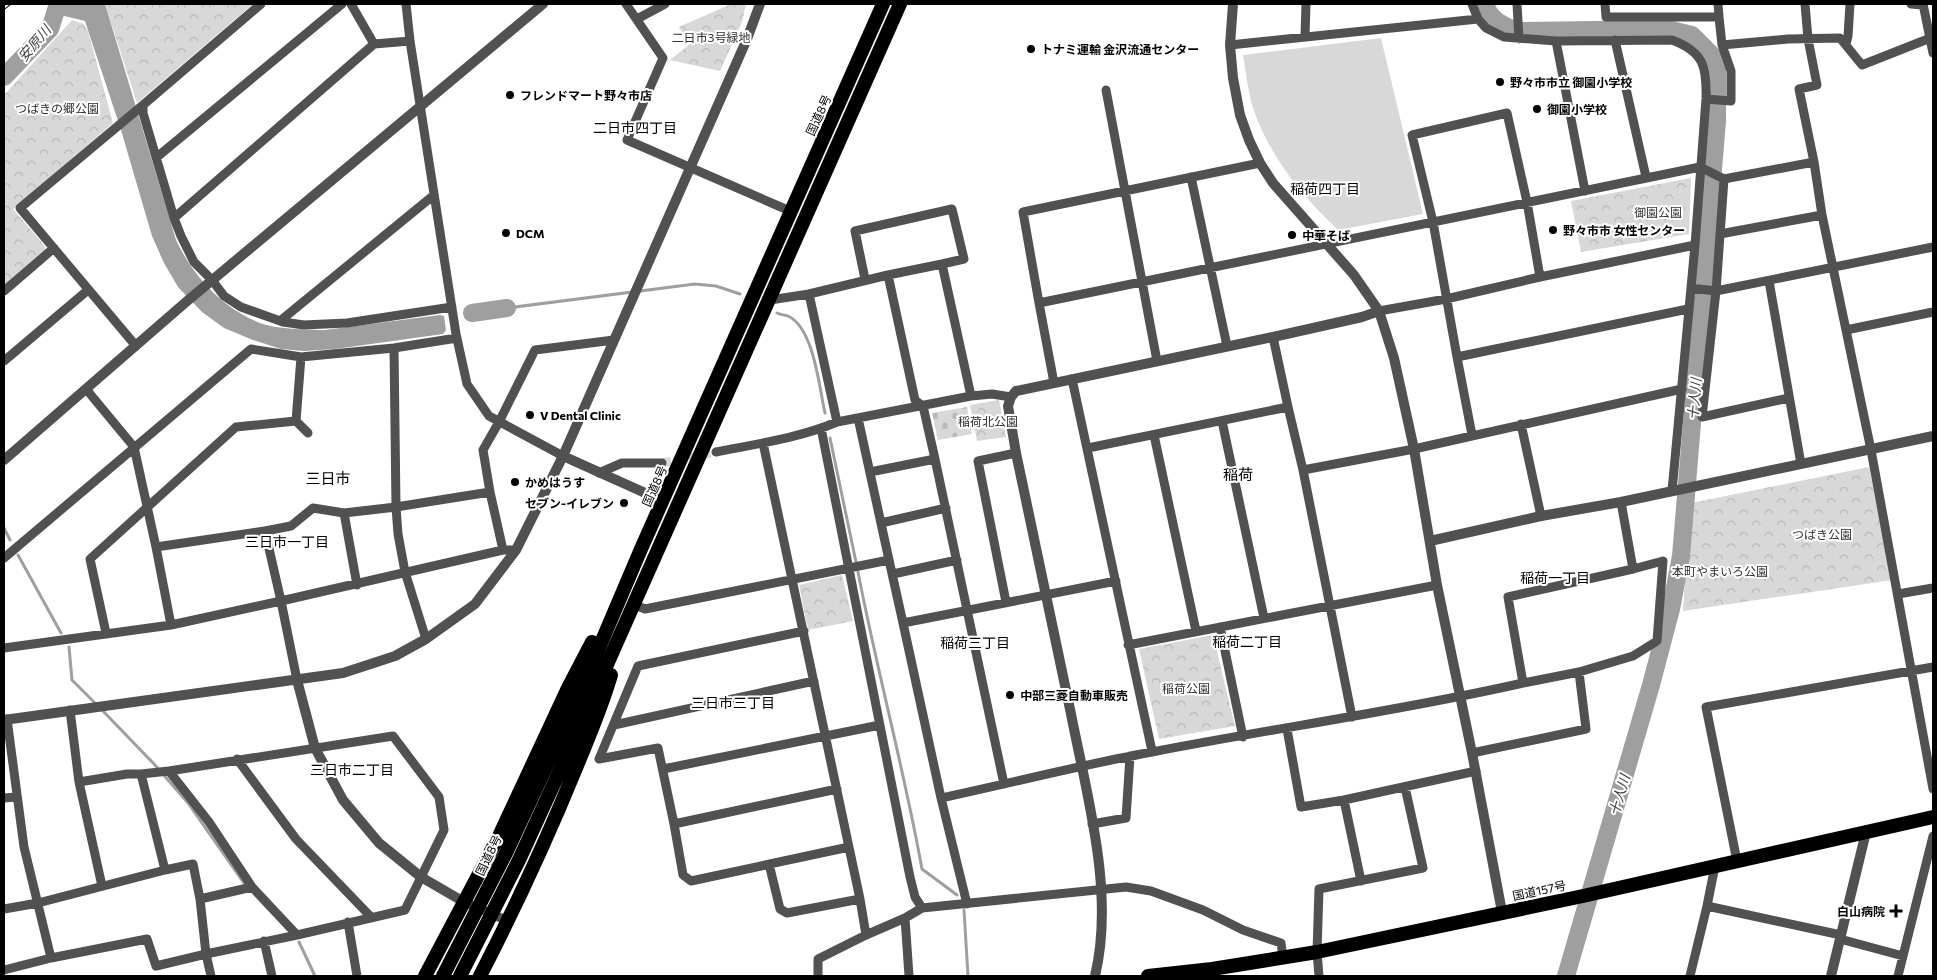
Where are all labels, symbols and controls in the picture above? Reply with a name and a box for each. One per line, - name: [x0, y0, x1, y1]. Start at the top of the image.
- water label: 安原川: [14, 20, 55, 65]
- park label: 二日市3号緑地: [672, 30, 750, 44]
- place label: トナミ運輸 金沢流通センター: [1041, 42, 1199, 56]
- marker: トナミ運輸 金沢流通センター: [1025, 43, 1037, 55]
- place label: 野々市市立 御園小学校: [1510, 75, 1632, 89]
- marker: 野々市市立 御園小学校: [1494, 76, 1506, 88]
- place label: フレンドマート野々市店: [520, 88, 652, 102]
- marker: フレンドマート野々市店: [504, 89, 516, 101]
- street label: 国道8号: [803, 92, 833, 138]
- park label: つばきの郷公園: [15, 101, 99, 115]
- place label: 御園小学校: [1547, 102, 1607, 116]
- marker: 御園小学校: [1531, 103, 1543, 115]
- district label: 二日市四丁目: [593, 119, 677, 136]
- district label: 稲荷四丁目: [1290, 180, 1360, 197]
- park label: 御園公園: [1634, 205, 1682, 219]
- place label: 野々市市 女性センター: [1563, 223, 1685, 237]
- marker: 野々市市 女性センター: [1547, 224, 1559, 236]
- place label: DCM: [516, 226, 545, 240]
- marker: DCM: [500, 227, 512, 239]
- place label: 中華そば: [1302, 228, 1350, 242]
- marker: 中華そば: [1286, 229, 1298, 241]
- water label: 十人川: [1684, 375, 1704, 421]
- place label: V Dental Clinic: [540, 408, 621, 422]
- marker: V Dental Clinic: [524, 409, 536, 421]
- park label: 稲荷北公園: [958, 414, 1018, 428]
- street label: 国道8号: [639, 463, 669, 509]
- district label: 稲荷: [1223, 465, 1253, 483]
- district label: 三日市: [305, 469, 351, 487]
- place label: かめはうす: [525, 475, 585, 489]
- marker: かめはうす: [509, 476, 521, 488]
- place label: セブン-イレブン: [525, 496, 614, 510]
- marker: セブン-イレブン: [618, 497, 630, 509]
- park label: つばき公園: [1792, 527, 1852, 541]
- district label: 三日市一丁目: [245, 533, 329, 550]
- park label: 本町やまいろ公園: [1672, 564, 1768, 578]
- district label: 稲荷一丁目: [1520, 569, 1590, 586]
- district label: 稲荷二丁目: [1212, 633, 1282, 650]
- district label: 稲荷三丁目: [940, 634, 1010, 651]
- park label: 稲荷公園: [1162, 681, 1210, 695]
- place label: 中部三菱自動車販売: [1020, 688, 1128, 702]
- marker: 中部三菱自動車販売: [1004, 689, 1016, 701]
- district label: 三日市三丁目: [691, 694, 775, 711]
- district label: 三日市二丁目: [310, 761, 394, 778]
- water label: 十人川: [1605, 771, 1634, 818]
- street label: 国道8号: [472, 832, 504, 878]
- street label: 国道157号: [1511, 878, 1567, 902]
- place label: 白山病院: [1837, 904, 1885, 918]
- marker: 白山病院: [1889, 904, 1903, 918]

